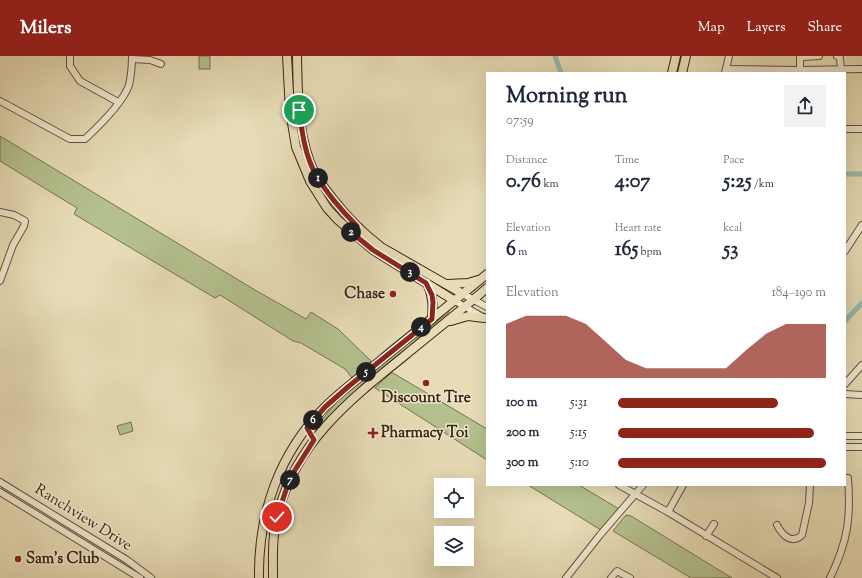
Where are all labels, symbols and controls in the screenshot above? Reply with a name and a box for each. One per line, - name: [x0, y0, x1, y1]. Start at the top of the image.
- text: Milers: [20, 15, 71, 42]
- text: Map: [698, 18, 725, 38]
- text: Layers: [747, 18, 785, 38]
- text: Share: [807, 18, 842, 38]
- text: Morning run: [506, 81, 628, 113]
- button: share: [784, 85, 826, 127]
- pin: [282, 93, 316, 127]
- icon: arrive: [288, 99, 310, 121]
- text: 07:59: [506, 112, 534, 130]
- text: Distance: [506, 152, 547, 168]
- text: Time: [615, 152, 639, 168]
- text: Pace: [723, 152, 744, 168]
- pin: 1: [308, 168, 328, 188]
- text: 0.76: [506, 168, 541, 197]
- text: 4:07: [615, 168, 650, 197]
- text: 5:25: [723, 168, 752, 197]
- text: 1: [316, 170, 320, 186]
- text: km: [541, 176, 558, 192]
- text: /km: [752, 176, 774, 192]
- text: Elevation: [506, 220, 551, 236]
- text: Heart rate: [615, 220, 662, 236]
- text: kcal: [723, 220, 742, 236]
- pin: 2: [341, 222, 361, 242]
- text: 2: [348, 224, 354, 240]
- text: 6: [506, 236, 516, 265]
- text: 165: [615, 236, 638, 265]
- text: 53: [723, 236, 738, 265]
- text: m: [516, 244, 527, 260]
- text: bpm: [638, 244, 662, 260]
- pin: 3: [400, 262, 420, 282]
- text: 3: [408, 264, 412, 280]
- place label: Chase: [344, 284, 385, 305]
- text: Elevation: [506, 284, 559, 302]
- text: 184–190 m: [771, 284, 826, 302]
- marker: Chase: [388, 289, 398, 299]
- pin: 4: [411, 317, 431, 337]
- text: 4: [418, 319, 424, 335]
- pin: 5: [356, 362, 376, 382]
- text: 5: [364, 364, 368, 380]
- marker: Discount Tire: [421, 378, 431, 388]
- place label: Discount Tire: [381, 388, 471, 409]
- text: 100 m: [506, 394, 538, 412]
- text: 5:31: [570, 394, 588, 412]
- pin: 6: [303, 410, 323, 430]
- text: 6: [310, 412, 316, 428]
- place label: Pharmacy Toi: [381, 423, 469, 444]
- text: 200 m: [506, 424, 539, 442]
- text: 5:15: [570, 424, 587, 442]
- marker: Pharmacy Toi: [368, 428, 378, 438]
- text: 300 m: [506, 454, 538, 472]
- text: 5:10: [570, 454, 589, 472]
- pin: 7: [280, 470, 300, 490]
- text: 7: [287, 472, 293, 488]
- map controls: [434, 478, 474, 566]
- button: locate: [434, 478, 474, 518]
- street label: Ranchview Drive: [30, 480, 136, 556]
- pin: [260, 500, 294, 534]
- icon: check: [266, 506, 288, 528]
- button: layers: [434, 526, 474, 566]
- place label: Sam's Club: [26, 549, 99, 570]
- marker: Sam's Club: [13, 554, 23, 564]

